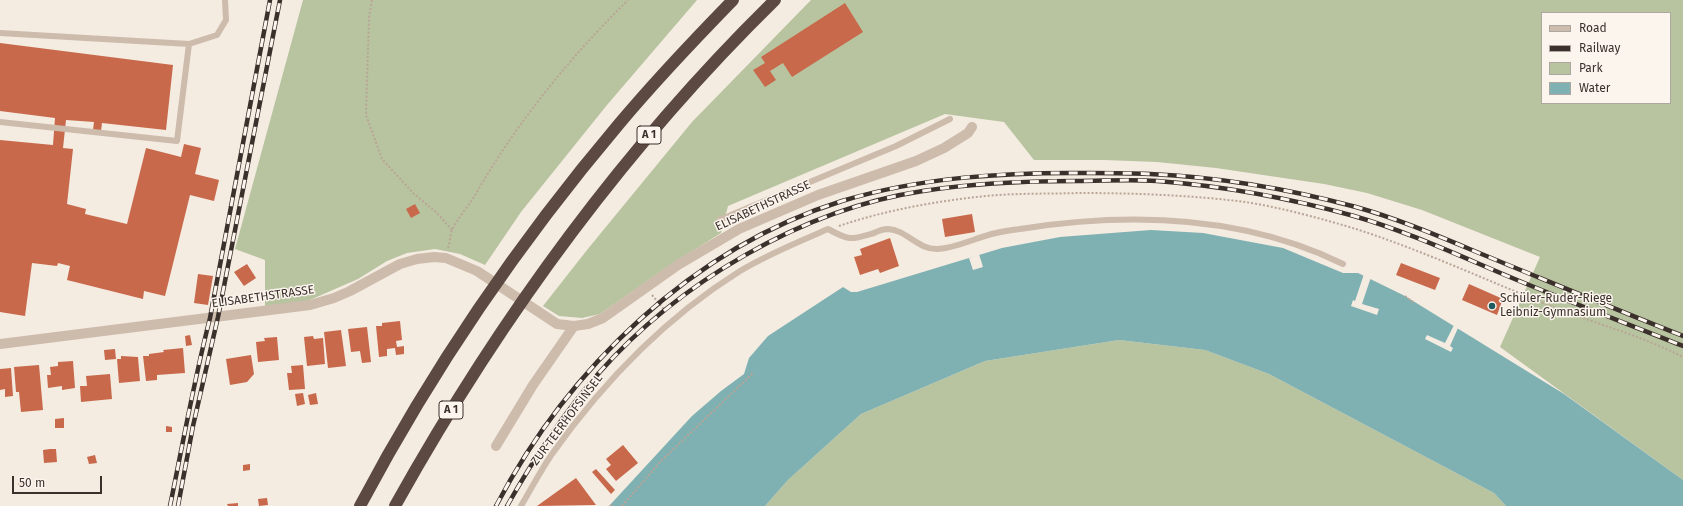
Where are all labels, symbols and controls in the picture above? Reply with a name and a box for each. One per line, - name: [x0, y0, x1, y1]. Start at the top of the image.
- legend: [1541, 12, 1671, 104]
- text: Road: [1579, 21, 1607, 35]
- text: Railway: [1579, 41, 1620, 55]
- text: Park: [1579, 61, 1603, 75]
- text: Water: [1579, 81, 1610, 95]
- road number: A 1: [637, 126, 661, 144]
- street label: ELISABETHSTRASSE: [713, 178, 813, 234]
- street label: ELISABETHSTRASSE: [211, 283, 315, 311]
- place label: Schüler-Ruder-Riege Leibniz-Gymnasium: [1500, 292, 1612, 320]
- marker: Schüler-Ruder-Riege Leibniz-Gymnasium: [1487, 301, 1497, 311]
- street label: ZUR TEERHOFSINSEL: [528, 372, 606, 468]
- road number: A 1: [439, 401, 463, 419]
- scale bar: [14, 468, 104, 494]
- text: 50 m: [19, 476, 45, 490]

